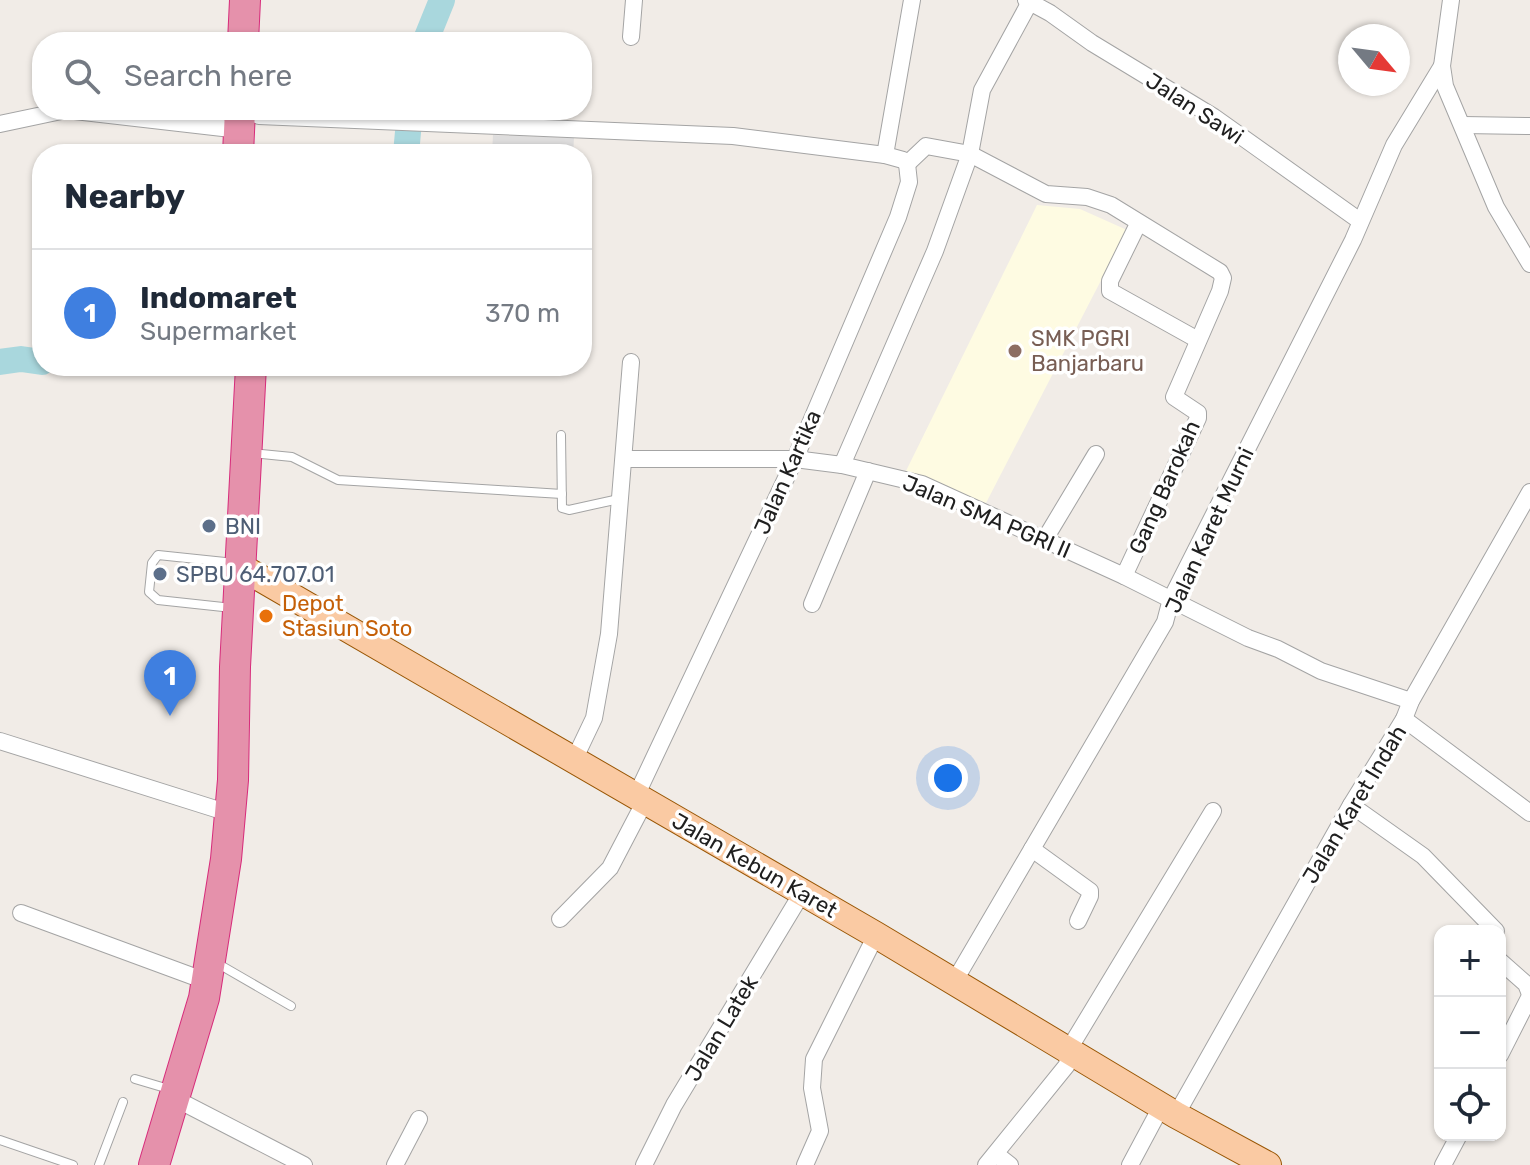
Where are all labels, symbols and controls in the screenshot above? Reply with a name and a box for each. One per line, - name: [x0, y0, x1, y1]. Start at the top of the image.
- north arrow: [1338, 24, 1410, 96]
- search box: [32, 32, 592, 120]
- icon: search: [60, 54, 104, 98]
- text: Search here: [124, 58, 292, 94]
- street label: Jalan Sawi: [1141, 67, 1249, 150]
- text: Nearby: [64, 176, 185, 217]
- text: Indomaret: [140, 280, 297, 316]
- text: 1: [84, 298, 96, 329]
- text: 370 m: [485, 298, 560, 329]
- text: Supermarket: [140, 316, 297, 347]
- place label: SMK PGRI Banjarbaru: [1031, 325, 1144, 377]
- marker: SMK PGRI Banjarbaru: [1006, 342, 1024, 360]
- street label: Jalan Kartika: [748, 406, 827, 538]
- street label: Gang Barokah: [1123, 416, 1206, 558]
- street label: Jalan Karet Murni: [1159, 443, 1260, 617]
- street label: Jalan SMA PGRI II: [899, 469, 1075, 564]
- place label: BNI: [225, 513, 261, 540]
- marker: BNI: [200, 517, 218, 535]
- place label: SPBU 64.707.01: [176, 561, 334, 588]
- marker: SPBU 64.707.01: [151, 565, 169, 583]
- place label: Depot Stasiun Soto: [282, 590, 412, 642]
- marker: Depot Stasiun Soto: [257, 607, 275, 625]
- pin: 1: [144, 650, 196, 716]
- street label: Jalan Karet Indah: [1297, 720, 1412, 888]
- your location: [928, 758, 968, 798]
- street label: Jalan Kebun Karet: [667, 807, 843, 924]
- map controls: [1434, 925, 1506, 1141]
- button: +: [1434, 925, 1506, 997]
- street label: Jalan Latek: [679, 970, 764, 1086]
- button: −: [1434, 997, 1506, 1069]
- button: locate: [1434, 1069, 1506, 1141]

